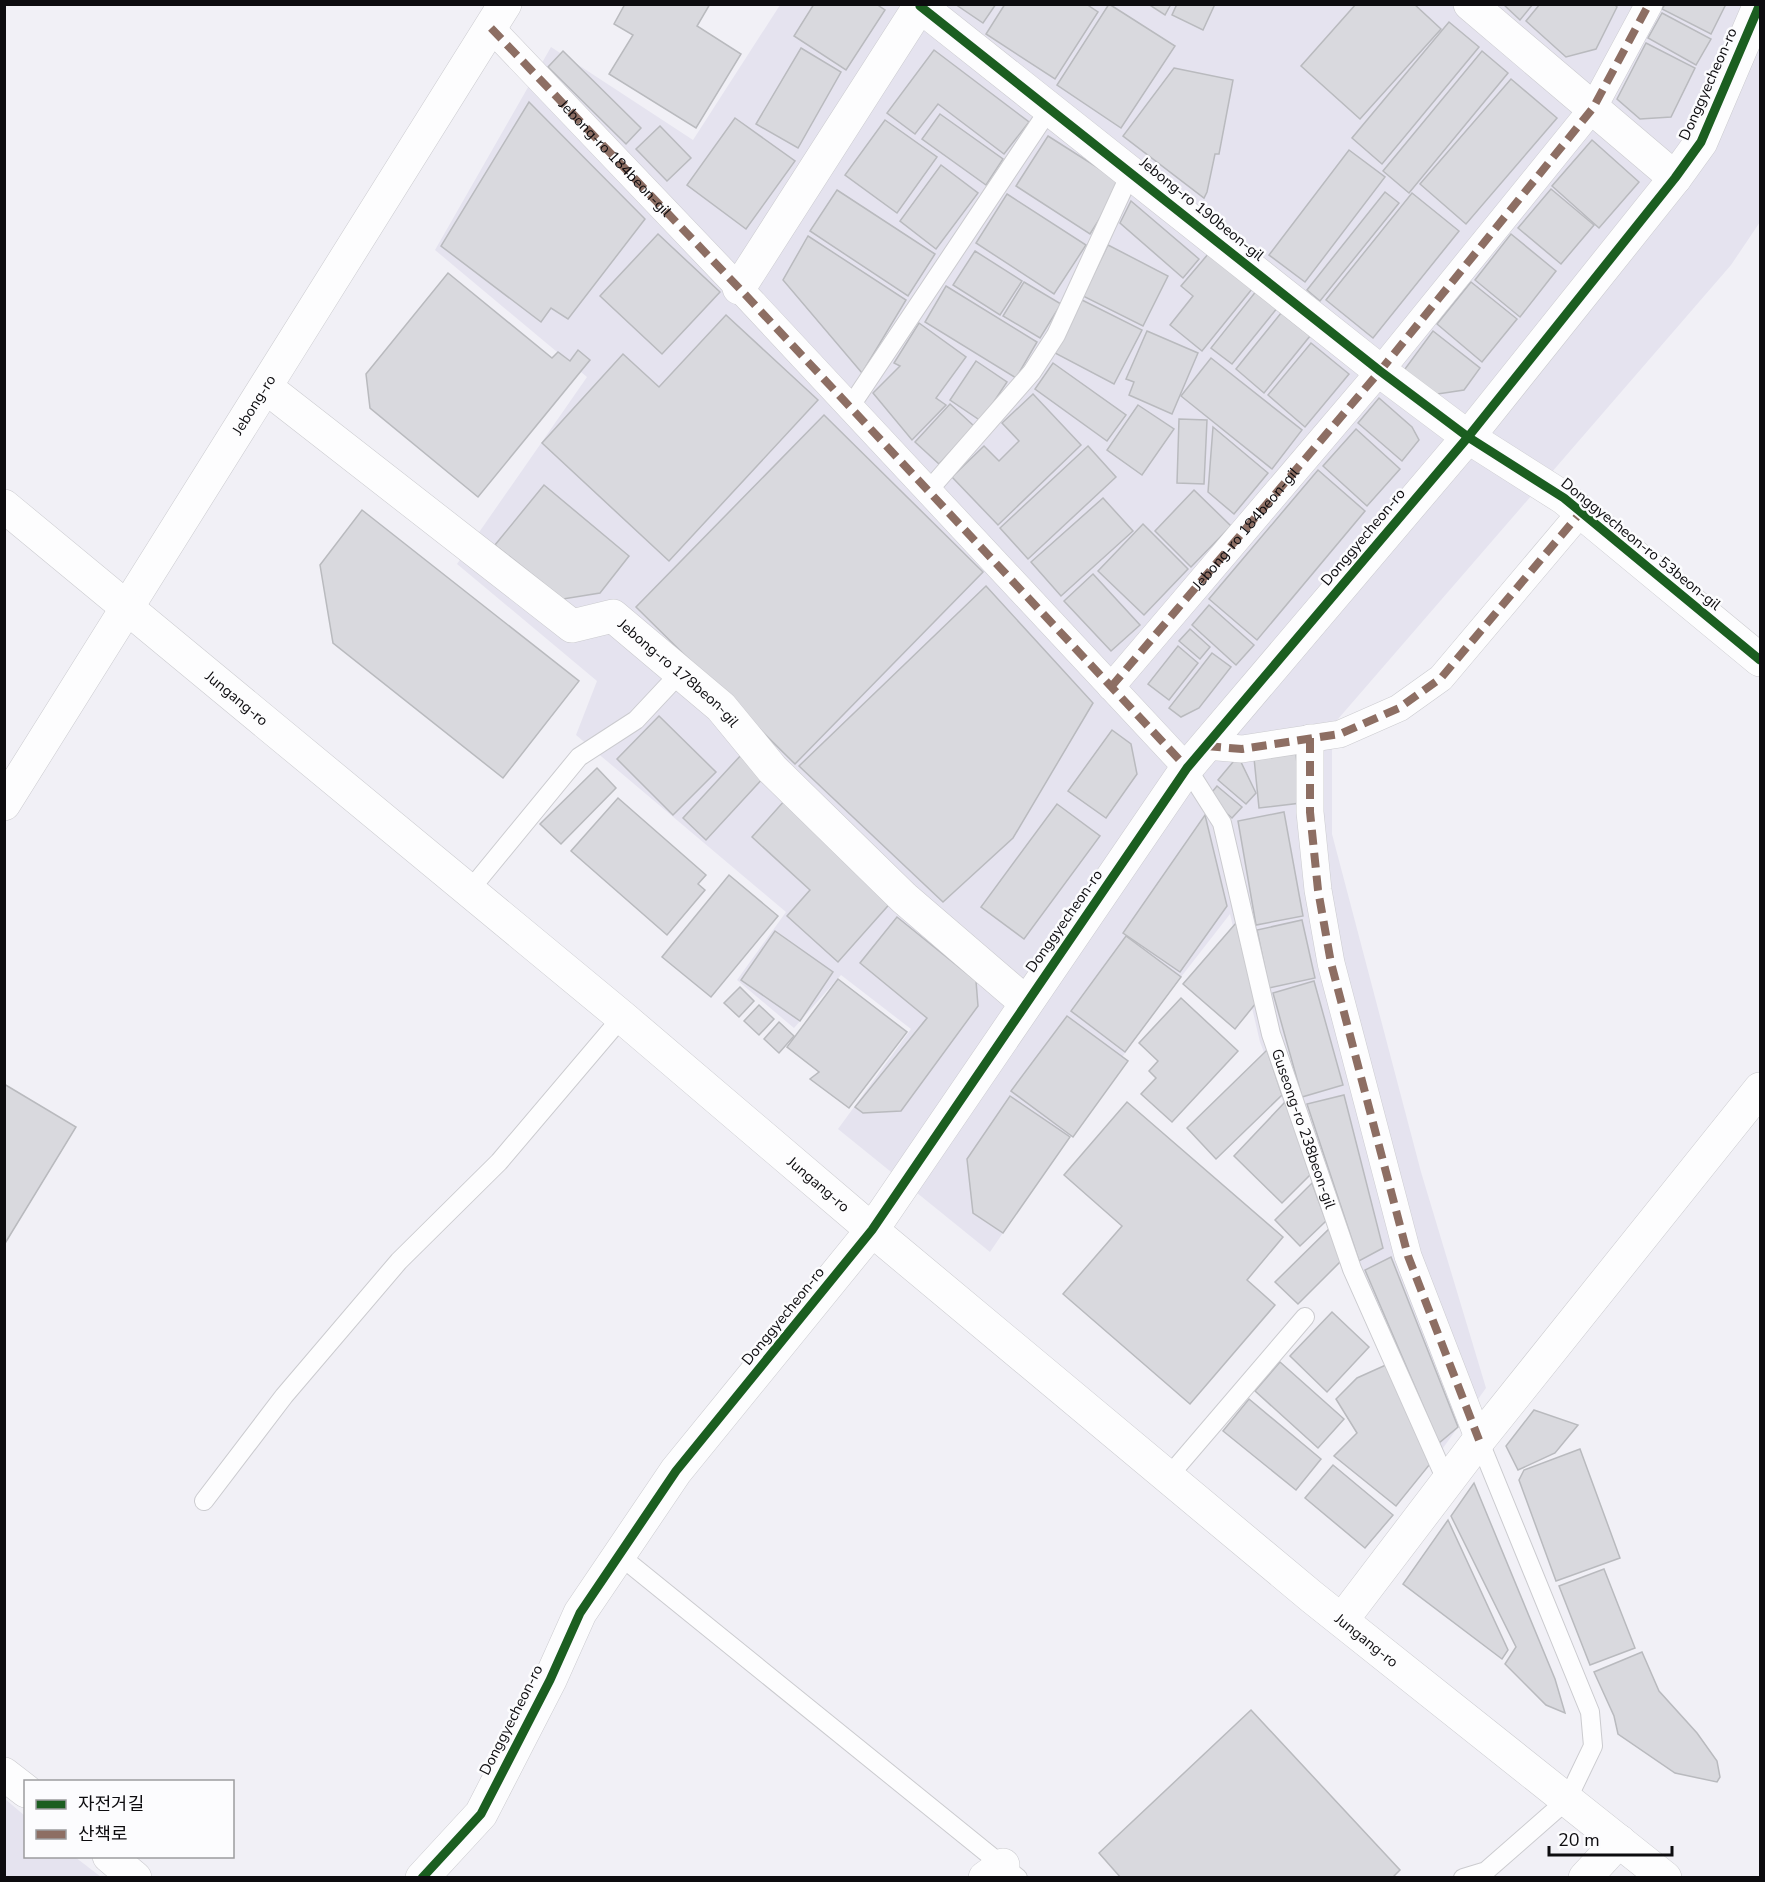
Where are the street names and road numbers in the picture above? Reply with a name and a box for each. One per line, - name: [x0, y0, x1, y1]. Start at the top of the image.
- street label: Donggyecheon-ro: [1674, 24, 1742, 144]
- street label: Jebong-ro 184beon-gil: [554, 94, 676, 222]
- street label: Jebong-ro 190beon-gil: [1135, 152, 1269, 266]
- street label: Jebong-ro: [227, 371, 280, 439]
- street label: Jebong-ro 184beon-gil: [1187, 463, 1304, 595]
- street label: Donggyecheon-ro 53beon-gil: [1557, 473, 1726, 615]
- street label: Donggyecheon-ro: [1316, 484, 1410, 590]
- street label: Jebong-ro 178beon-gil: [613, 614, 744, 732]
- street label: Jungang-ro: [200, 666, 272, 730]
- street label: Donggyecheon-ro: [1021, 866, 1107, 976]
- street label: Guseong-ro 238beon-gil: [1267, 1046, 1341, 1212]
- street label: Jungang-ro: [782, 1152, 854, 1217]
- street label: Donggyecheon-ro: [737, 1263, 829, 1369]
- street label: Jungang-ro: [1330, 1608, 1402, 1672]
- street label: Donggyecheon-ro: [475, 1661, 547, 1779]

